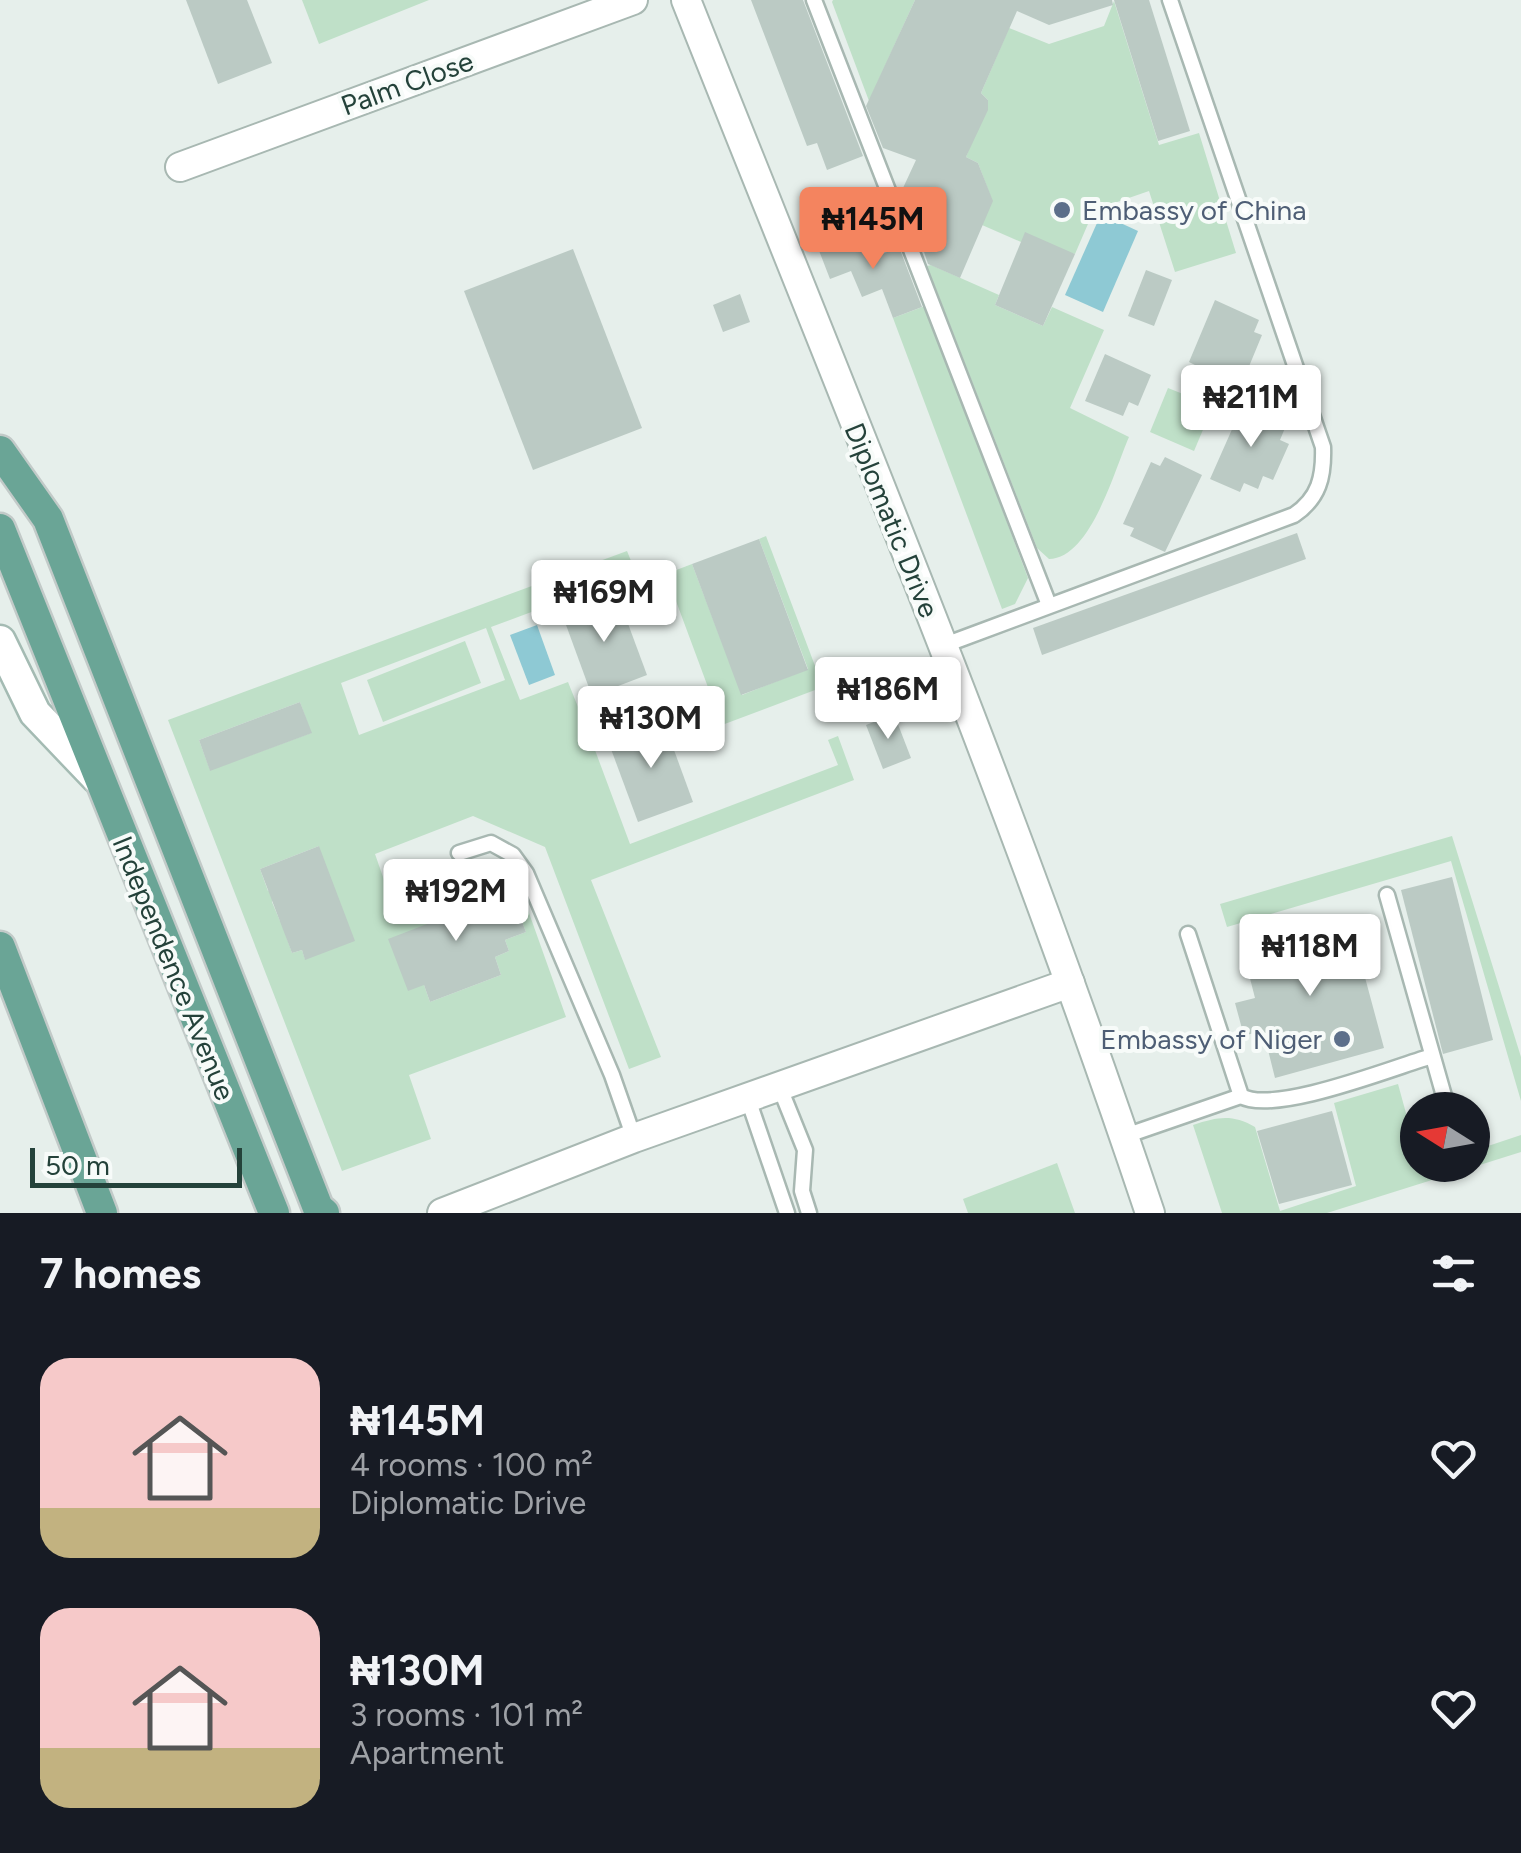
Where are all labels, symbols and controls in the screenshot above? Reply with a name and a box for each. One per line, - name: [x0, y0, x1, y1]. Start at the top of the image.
- street label: Palm Close: [336, 43, 478, 123]
- pin: ₦145M: [803, 187, 943, 272]
- place label: Embassy of China: [1082, 193, 1307, 227]
- marker: Embassy of China: [1051, 199, 1073, 221]
- text: ₦145M: [822, 200, 924, 238]
- pin: ₦211M: [1181, 365, 1321, 450]
- text: ₦211M: [1203, 378, 1299, 416]
- street label: Diplomatic Drive: [838, 418, 946, 622]
- pin: ₦169M: [534, 560, 674, 645]
- text: ₦169M: [553, 573, 655, 611]
- pin: ₦186M: [818, 657, 958, 742]
- text: ₦186M: [837, 670, 939, 708]
- pin: ₦130M: [581, 686, 721, 771]
- text: ₦130M: [600, 699, 702, 737]
- street label: Independence Avenue: [105, 831, 243, 1105]
- pin: ₦192M: [386, 859, 526, 944]
- text: ₦192M: [405, 872, 507, 910]
- pin: ₦118M: [1240, 914, 1380, 999]
- text: ₦118M: [1261, 927, 1359, 965]
- place label: Embassy of Niger: [1100, 1022, 1323, 1056]
- marker: Embassy of Niger: [1331, 1028, 1353, 1050]
- north arrow: [1400, 1092, 1490, 1182]
- map controls: [1400, 1092, 1490, 1182]
- scale bar: [30, 1143, 242, 1188]
- text: 50 m: [45, 1148, 110, 1182]
- icon: filters: [1426, 1246, 1481, 1301]
- text: 7 homes: [40, 1248, 201, 1299]
- text: ₦145M: [350, 1395, 485, 1446]
- icon: home: [120, 1398, 240, 1518]
- icon: heart: [1426, 1431, 1481, 1486]
- text: 4 rooms · 100 m²: [350, 1446, 593, 1484]
- text: Diplomatic Drive: [350, 1484, 586, 1522]
- text: ₦130M: [350, 1645, 485, 1696]
- icon: home: [120, 1648, 240, 1768]
- icon: heart: [1426, 1681, 1481, 1736]
- text: 3 rooms · 101 m²: [350, 1696, 583, 1734]
- text: Apartment: [350, 1734, 504, 1772]

